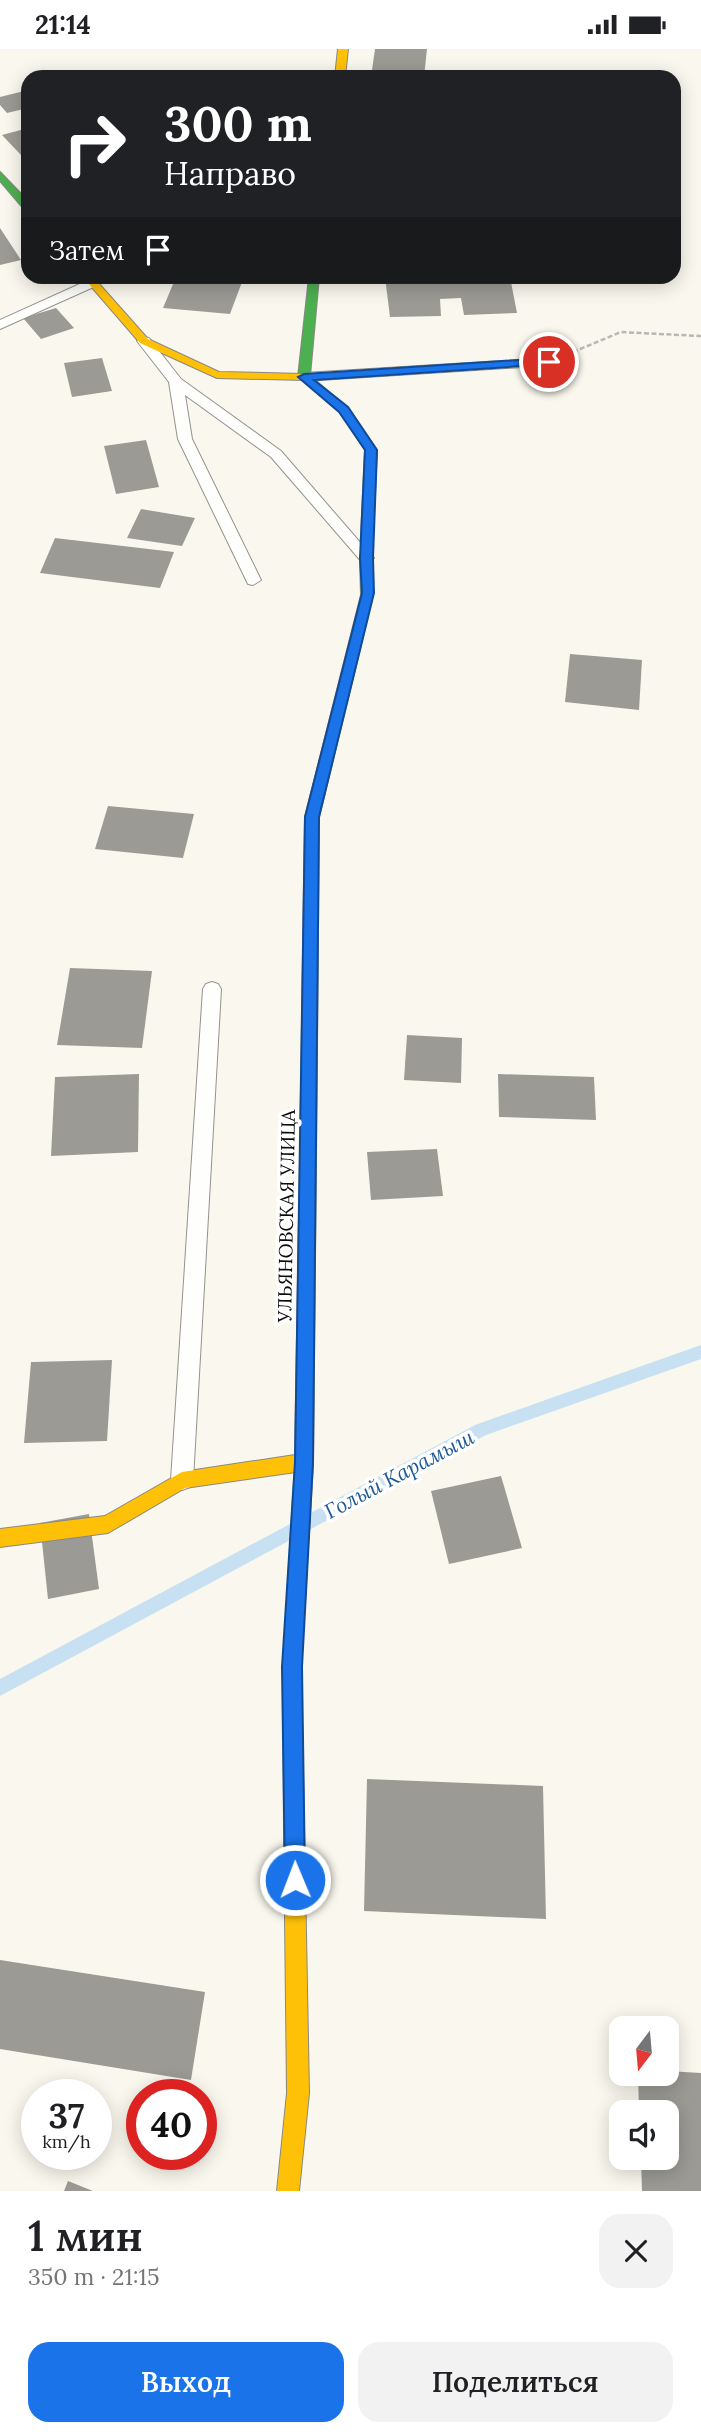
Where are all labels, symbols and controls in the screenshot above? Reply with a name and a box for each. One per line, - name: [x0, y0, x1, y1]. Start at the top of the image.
- text: 21:14: [35, 8, 91, 41]
- text: 300 m: [164, 92, 312, 154]
- icon: right: [49, 98, 140, 189]
- text: Направо: [164, 153, 296, 194]
- icon: arrive: [139, 231, 177, 269]
- text: Затем: [49, 234, 125, 267]
- pin: [519, 332, 579, 392]
- icon: arrive: [530, 343, 568, 381]
- street label: УЛЬЯНОВСКАЯ УЛИЦА: [272, 1108, 300, 1324]
- water label: Голый Карамыш: [320, 1423, 479, 1525]
- position arrow: [258, 1843, 332, 1917]
- north arrow: [609, 2016, 679, 2086]
- map controls: [609, 2016, 679, 2170]
- speed limit sign: 40: [126, 2079, 217, 2170]
- text: 37: [48, 2093, 85, 2138]
- button: sound: [609, 2100, 679, 2170]
- text: km/h: [42, 2130, 91, 2153]
- text: 1 мин: [28, 2209, 143, 2263]
- button: close: [599, 2214, 673, 2288]
- text: 350 m · 21:15: [28, 2262, 159, 2291]
- button: Выход: [28, 2342, 344, 2422]
- button: Поделиться: [358, 2342, 673, 2422]

